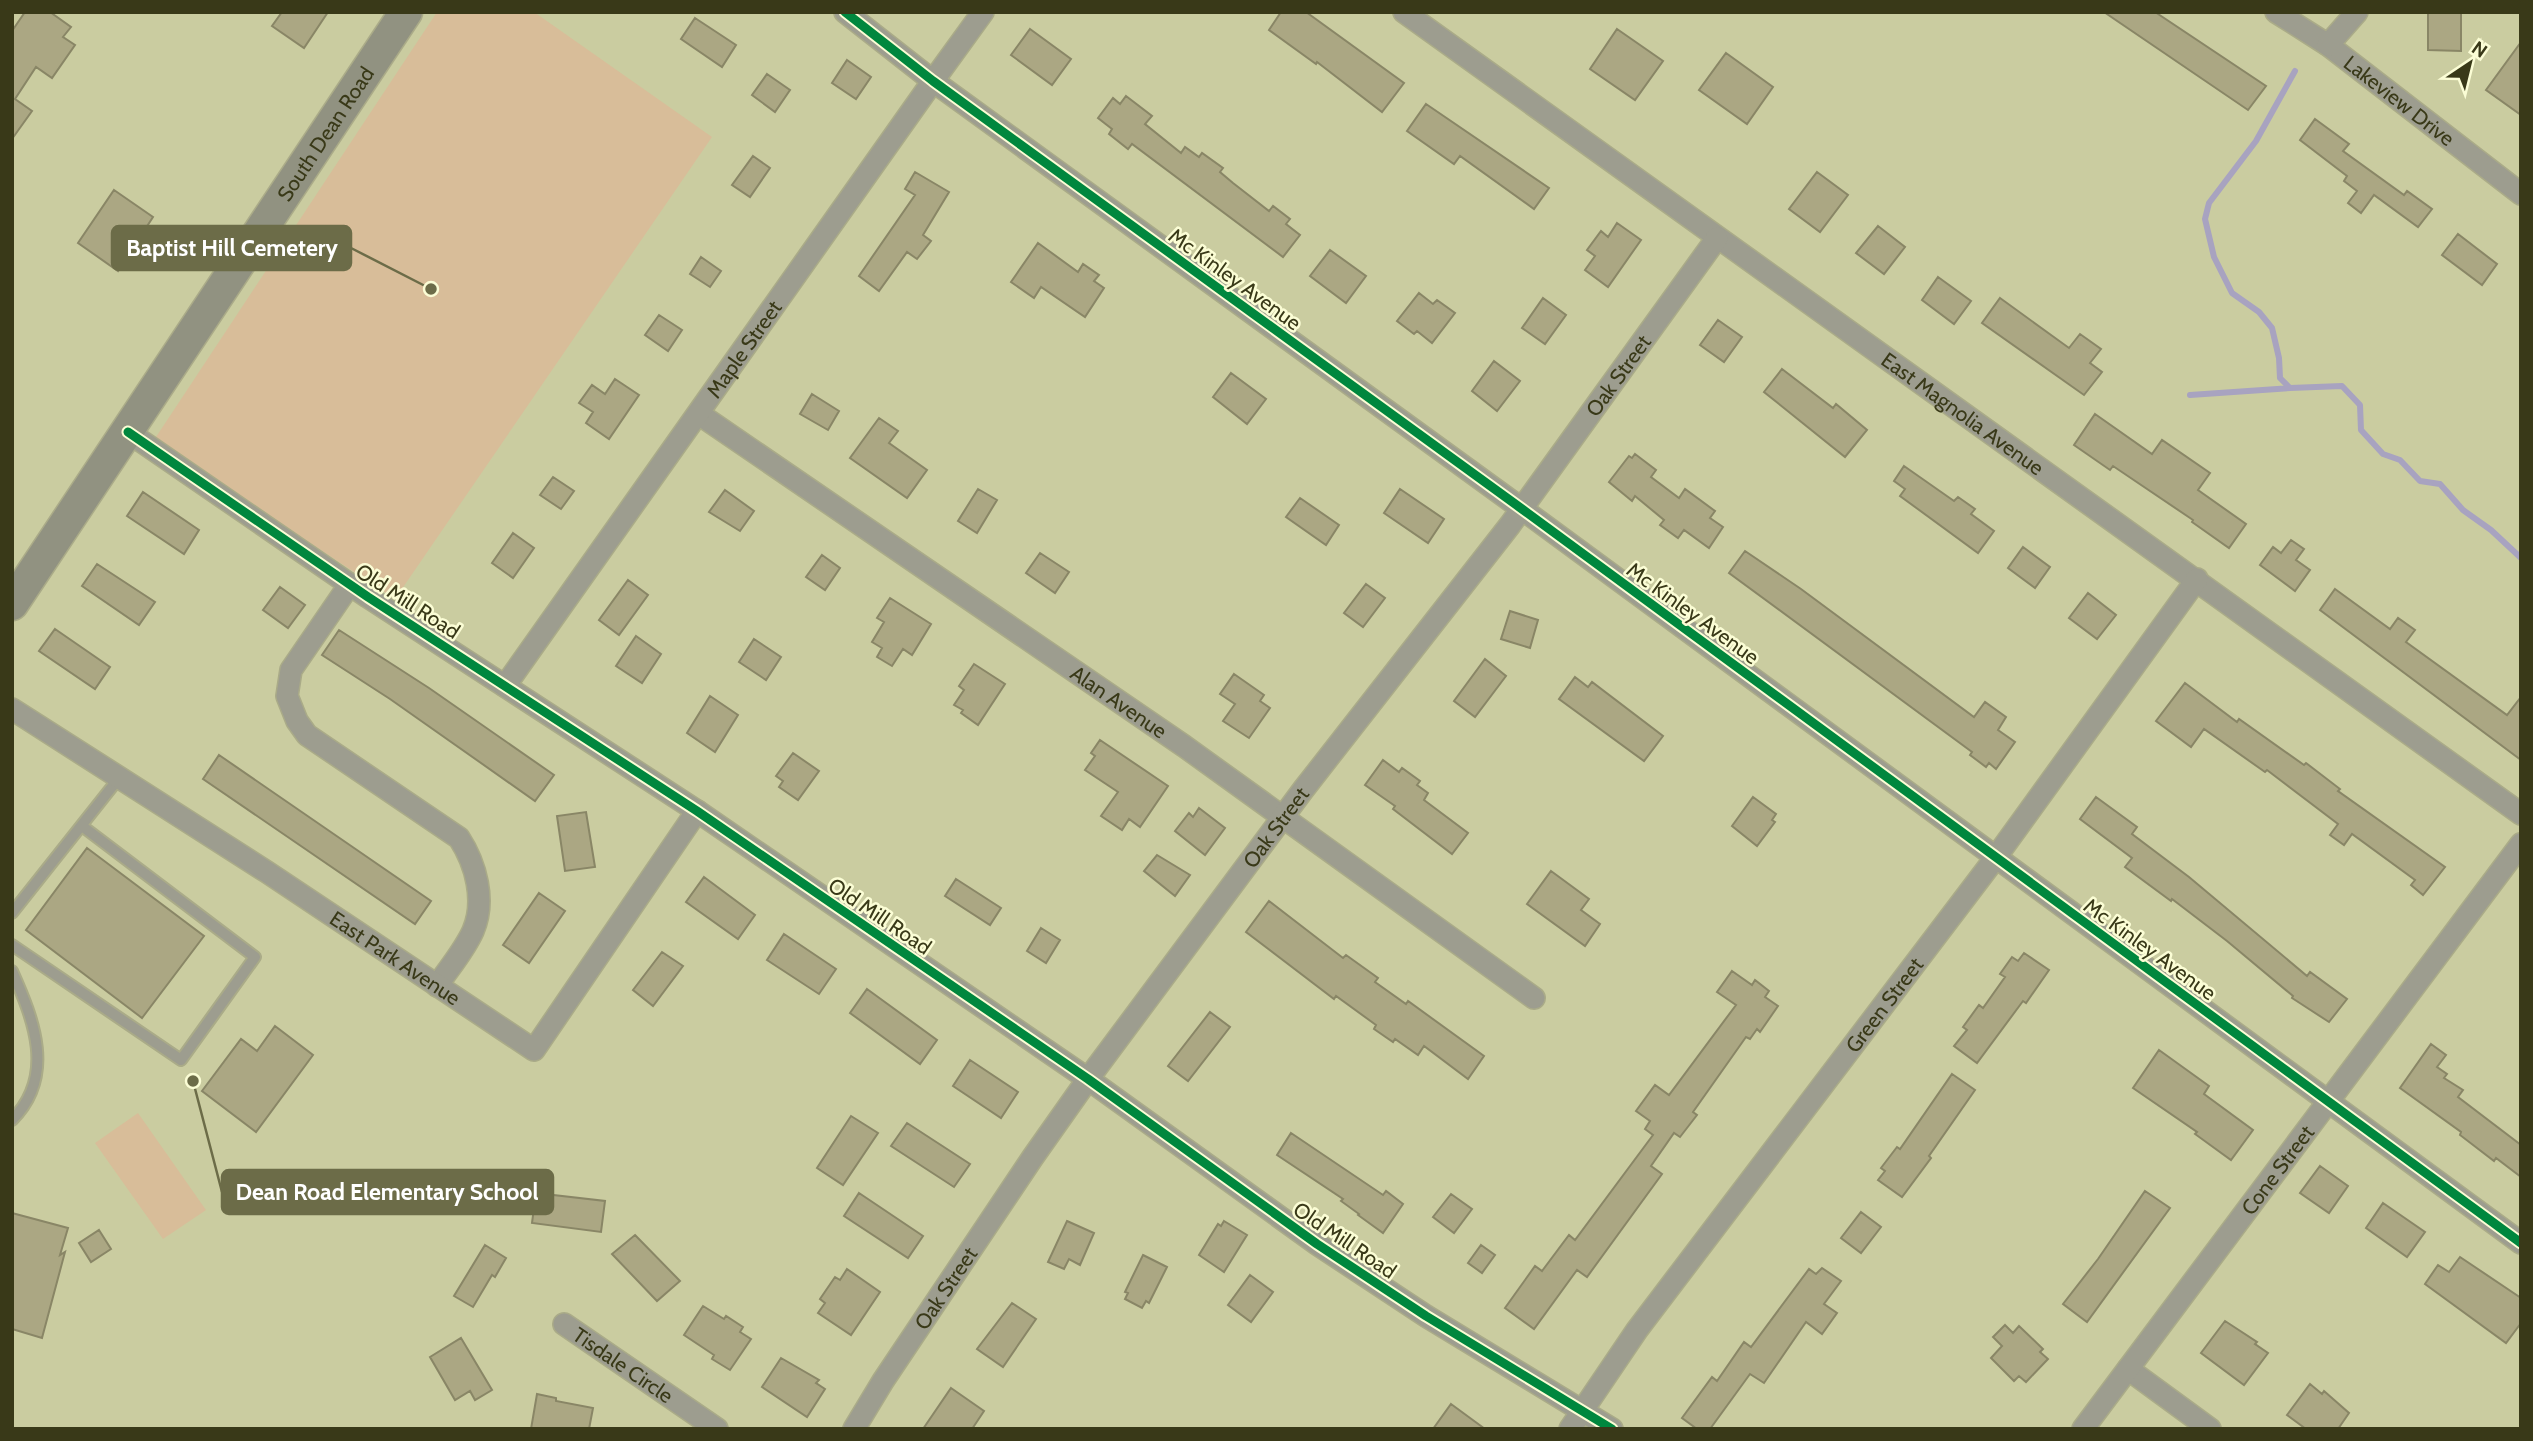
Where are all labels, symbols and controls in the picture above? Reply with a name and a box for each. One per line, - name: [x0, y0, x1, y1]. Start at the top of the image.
- north arrow: [2435, 28, 2505, 98]
- text: N: [2467, 36, 2492, 63]
- street label: Lakeview Drive: [2339, 50, 2460, 151]
- street label: South Dean Road: [271, 62, 379, 206]
- street label: Mc Kinley Avenue: [1164, 223, 1306, 335]
- callout: Baptist Hill Cemetery: [112, 226, 351, 270]
- text: Baptist Hill Cemetery: [126, 234, 338, 262]
- street label: Maple Street: [701, 295, 786, 402]
- street label: Oak Street: [1580, 330, 1656, 421]
- street label: East Magnolia Avenue: [1877, 347, 2049, 480]
- street label: Mc Kinley Avenue: [1622, 557, 1764, 669]
- street label: Old Mill Road: [351, 558, 465, 644]
- street label: Alan Avenue: [1066, 660, 1172, 743]
- street label: Oak Street: [1237, 782, 1314, 872]
- street label: Old Mill Road: [824, 872, 936, 960]
- street label: Mc Kinley Avenue: [2079, 893, 2221, 1005]
- street label: East Park Avenue: [325, 905, 466, 1010]
- street label: Green Street: [1840, 952, 1928, 1057]
- street label: Cone Street: [2236, 1120, 2319, 1219]
- callout: Dean Road Elementary School: [222, 1170, 553, 1214]
- text: Dean Road Elementary School: [236, 1178, 538, 1206]
- street label: Old Mill Road: [1289, 1196, 1401, 1284]
- street label: Oak Street: [909, 1242, 982, 1334]
- street label: Tisdale Circle: [569, 1322, 678, 1408]

